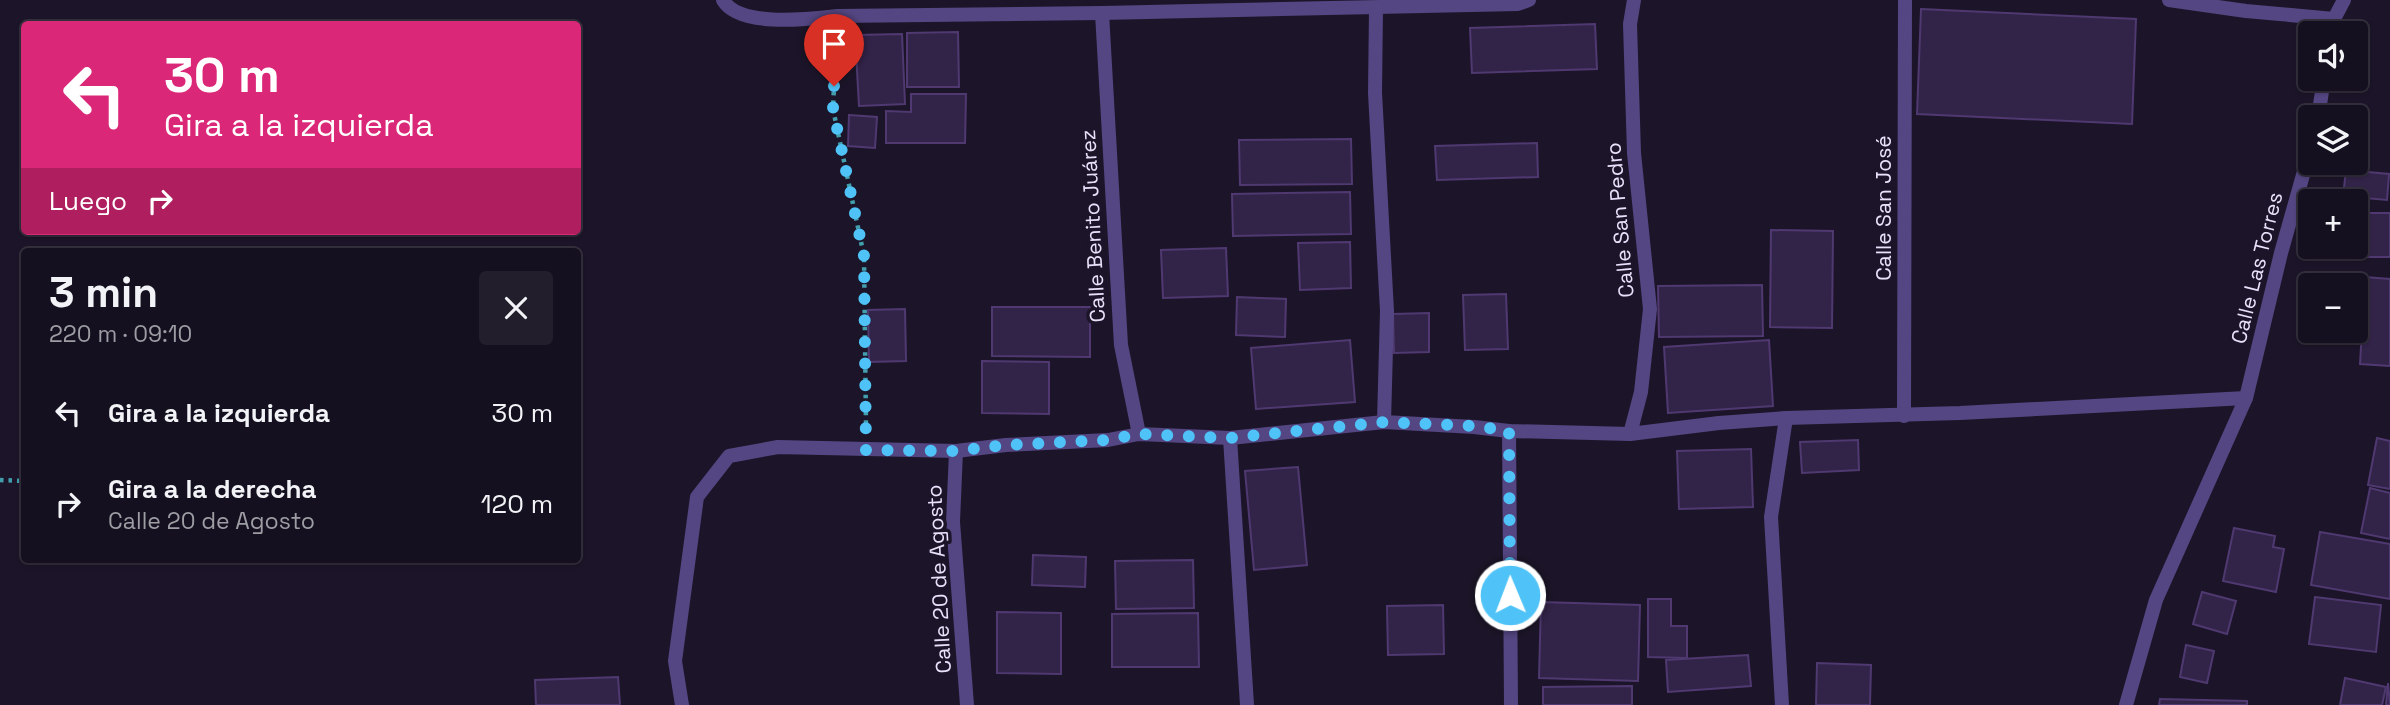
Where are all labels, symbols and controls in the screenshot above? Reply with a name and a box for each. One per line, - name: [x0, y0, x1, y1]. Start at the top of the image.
- pin: [804, 14, 864, 86]
- map controls: [2298, 21, 2368, 343]
- button: sound: [2298, 21, 2368, 91]
- icon: arrive: [815, 25, 853, 63]
- text: 30 m: [164, 44, 280, 106]
- icon: left: [49, 49, 140, 140]
- text: Gira a la izquierda: [164, 105, 434, 145]
- button: layers: [2298, 105, 2368, 175]
- street label: Calle Benito Juárez: [1074, 129, 1111, 323]
- street label: Calle San José: [1870, 135, 1897, 281]
- street label: Calle San Pedro: [1599, 141, 1640, 299]
- icon: right: [141, 182, 179, 220]
- text: Luego: [49, 184, 127, 218]
- street label: Calle Las Torres: [2225, 189, 2288, 346]
- button: +: [2298, 189, 2368, 259]
- text: 3 min: [49, 266, 158, 319]
- button: close: [479, 271, 553, 345]
- button: −: [2298, 273, 2368, 343]
- text: 220 m · 09:10: [49, 319, 192, 349]
- icon: left: [49, 394, 87, 432]
- text: Gira a la izquierda: [108, 396, 330, 430]
- text: 30 m: [492, 396, 553, 430]
- text: Gira a la derecha: [108, 472, 317, 506]
- street label: Calle 20 de Agosto: [920, 484, 957, 674]
- icon: right: [49, 485, 87, 523]
- text: 120 m: [481, 487, 553, 521]
- text: Calle 20 de Agosto: [108, 506, 315, 536]
- position arrow: [1473, 558, 1547, 632]

